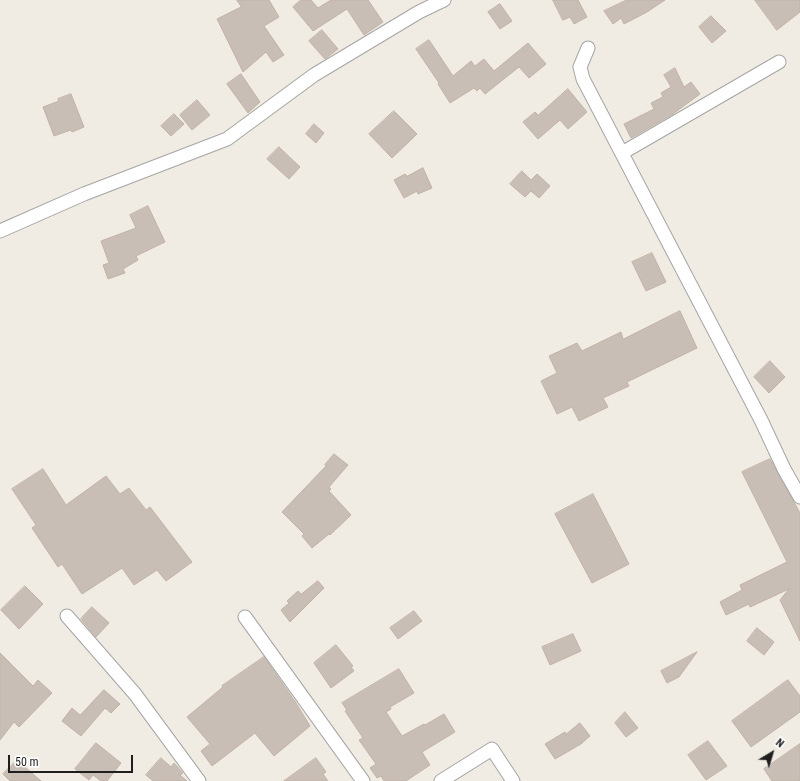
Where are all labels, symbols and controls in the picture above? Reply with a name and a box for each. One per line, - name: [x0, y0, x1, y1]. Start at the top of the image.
- north arrow: [752, 733, 792, 773]
- text: N: [773, 736, 786, 750]
- scale bar: [10, 747, 135, 773]
- text: 50 m: [15, 755, 39, 769]

